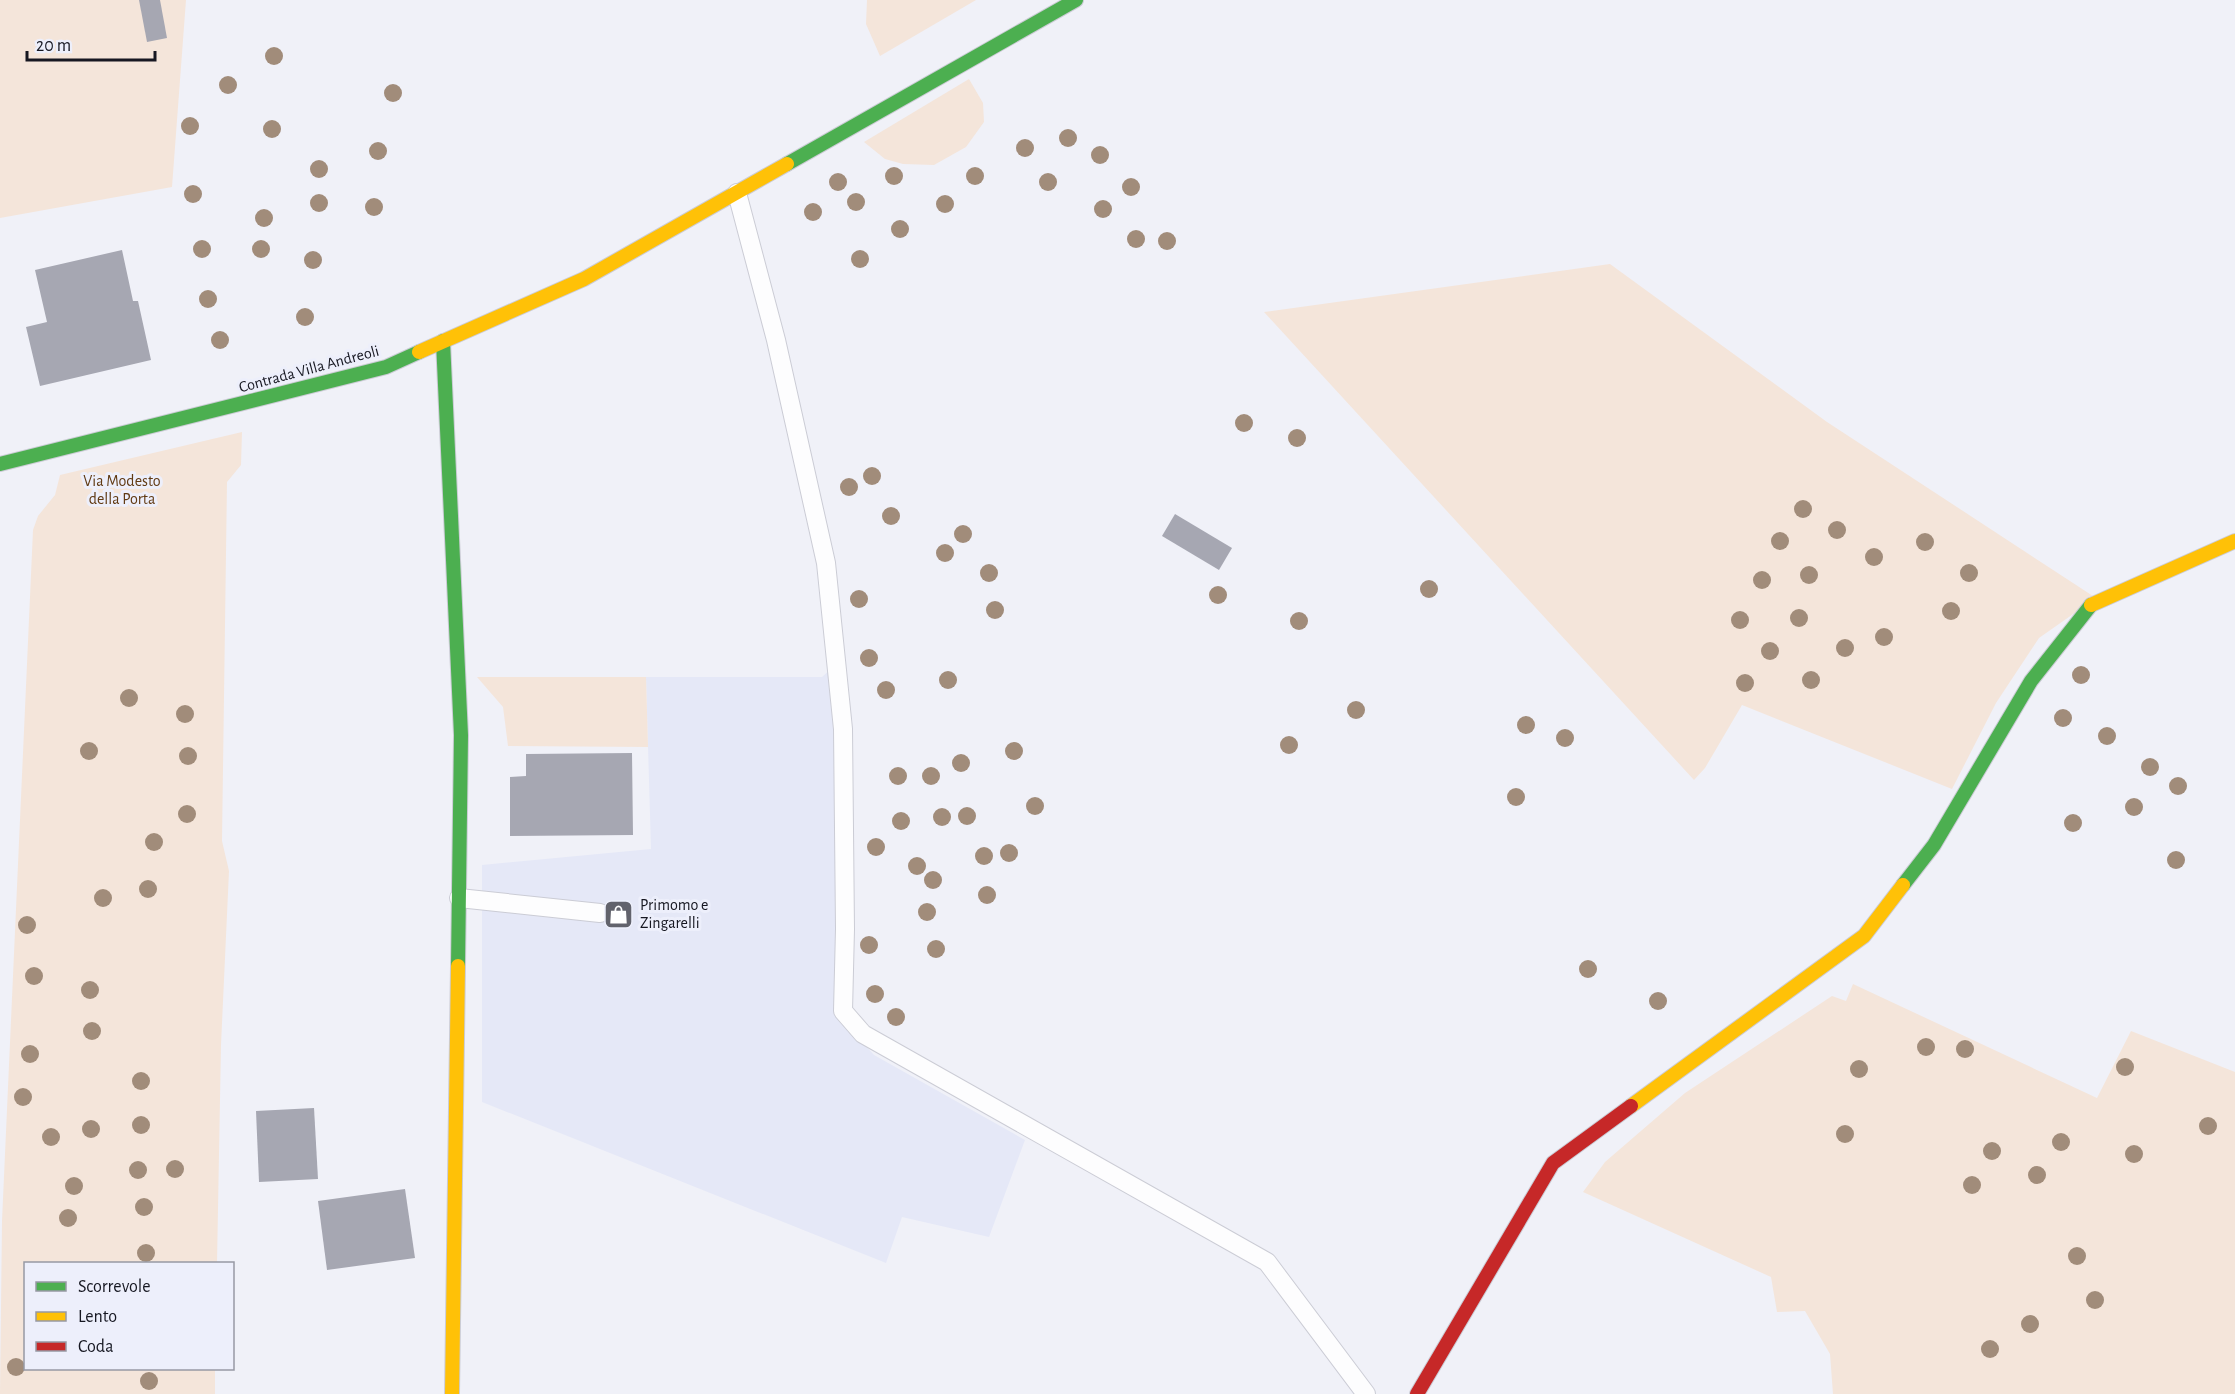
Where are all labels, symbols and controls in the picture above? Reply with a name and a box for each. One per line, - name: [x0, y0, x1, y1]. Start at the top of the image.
- scale bar: [27, 24, 154, 62]
- text: 20 m: [36, 37, 71, 55]
- street label: Contrada Villa Andreoli: [237, 343, 381, 395]
- park label: Via Modesto della Porta: [83, 473, 161, 507]
- place label: Primomo e Zingarelli: [640, 897, 708, 931]
- shop icon: Primomo e Zingarelli: [603, 898, 635, 930]
- legend: [24, 1262, 234, 1370]
- text: Scorrevole: [78, 1278, 151, 1296]
- text: Lento: [78, 1308, 117, 1326]
- text: Coda: [78, 1338, 113, 1356]

